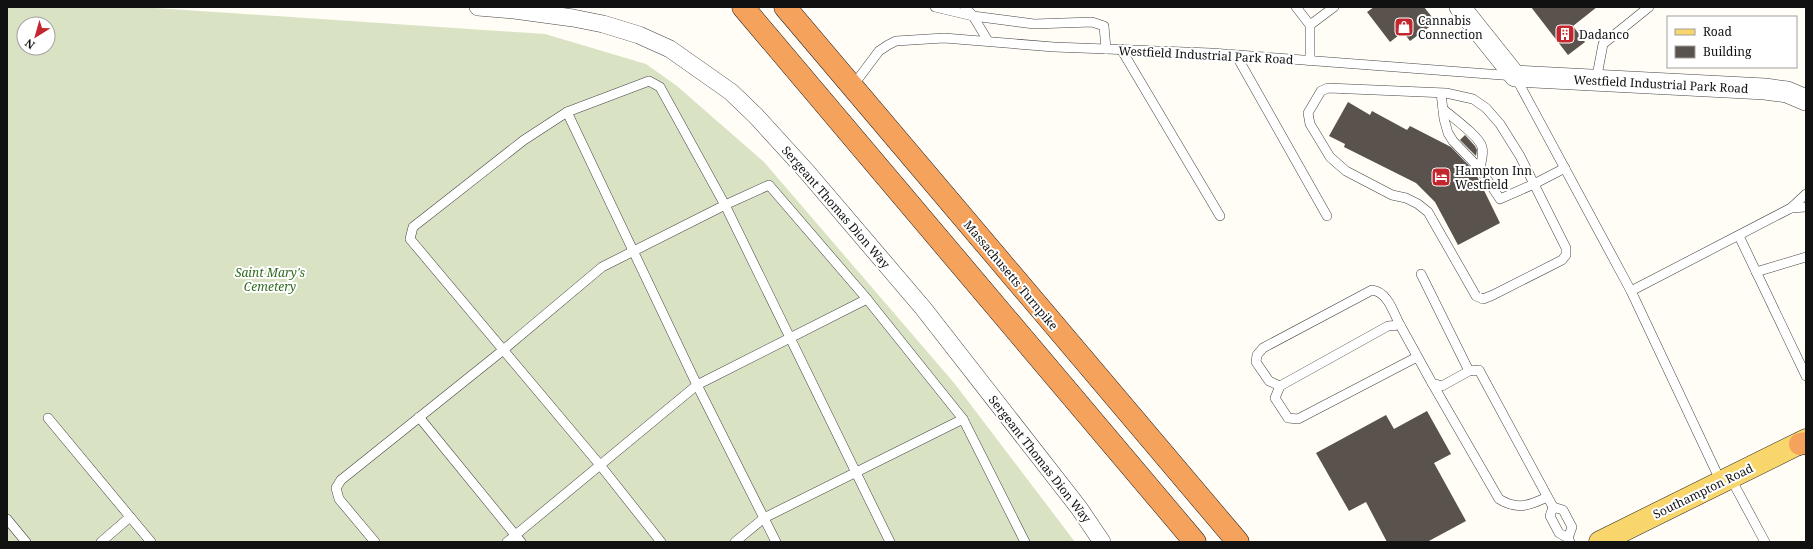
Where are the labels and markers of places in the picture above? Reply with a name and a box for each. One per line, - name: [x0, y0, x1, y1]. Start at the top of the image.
- place label: Cannabis Connection: [1418, 12, 1483, 43]
- shop icon: Cannabis Connection: [1393, 16, 1415, 38]
- building icon: Dadanco: [1554, 23, 1576, 45]
- place label: Dadanco: [1579, 26, 1629, 43]
- place label: Hampton Inn Westfield: [1455, 162, 1532, 193]
- hotel icon: Hampton Inn Westfield: [1430, 166, 1452, 188]

